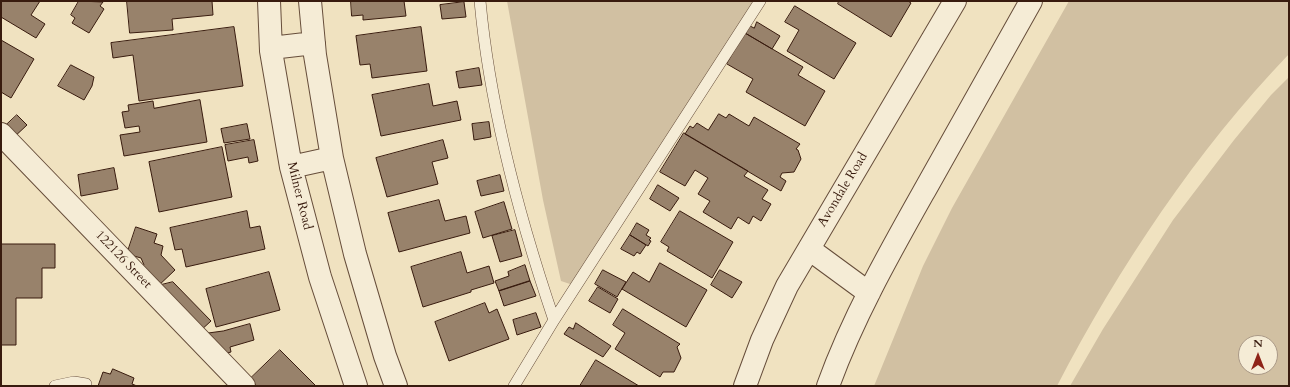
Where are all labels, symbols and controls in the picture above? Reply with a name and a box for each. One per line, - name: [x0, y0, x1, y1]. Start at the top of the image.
- street label: Avondale Road: [815, 150, 871, 230]
- street label: Milner Road: [283, 160, 315, 232]
- street label: 122126 Street: [91, 228, 155, 292]
- north arrow: [1238, 335, 1278, 375]
- text: N: [1253, 336, 1263, 351]

